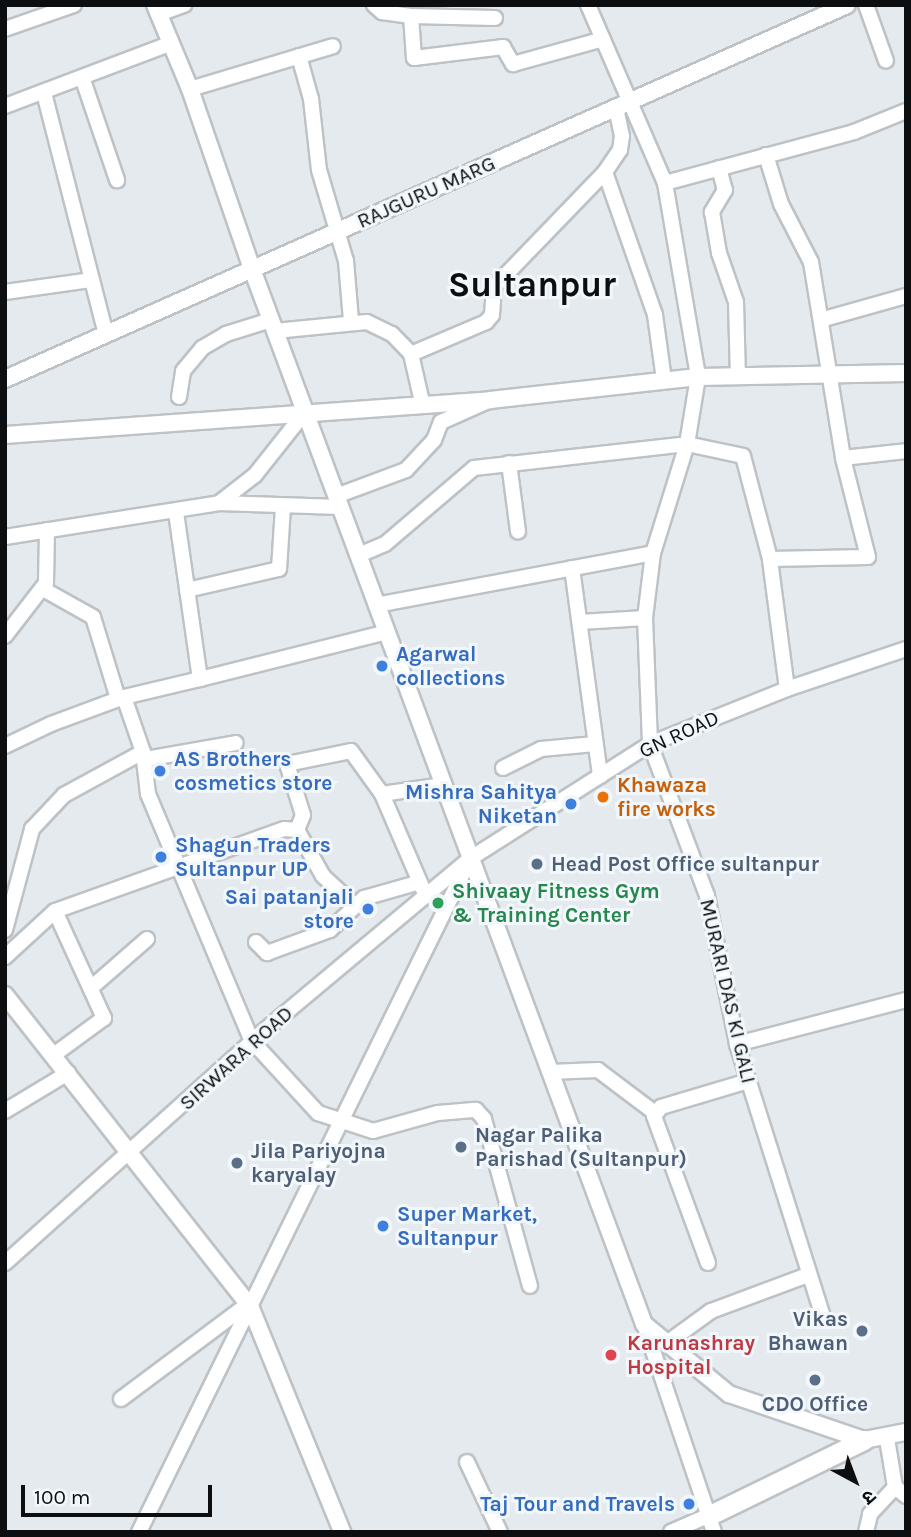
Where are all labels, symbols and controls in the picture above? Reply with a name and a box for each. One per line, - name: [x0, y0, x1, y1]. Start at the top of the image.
- street label: RAJGURU MARG: [353, 150, 499, 234]
- district label: Sultanpur: [448, 264, 616, 306]
- place label: Agarwal collections: [396, 641, 505, 691]
- marker: Agarwal collections: [374, 658, 390, 674]
- street label: GN ROAD: [635, 705, 723, 763]
- place label: AS Brothers cosmetics store: [174, 746, 332, 796]
- marker: AS Brothers cosmetics store: [152, 763, 168, 779]
- place label: Khawaza fire works: [617, 772, 716, 822]
- place label: Mishra Sahitya Niketan: [405, 779, 557, 829]
- marker: Khawaza fire works: [595, 789, 611, 805]
- marker: Mishra Sahitya Niketan: [563, 796, 579, 812]
- place label: Shagun Traders Sultanpur UP: [175, 832, 331, 882]
- marker: Shagun Traders Sultanpur UP: [153, 849, 169, 865]
- place label: Head Post Office sultanpur: [551, 851, 819, 877]
- marker: Head Post Office sultanpur: [529, 856, 545, 872]
- place label: Shivaay Fitness Gym & Training Center: [452, 878, 660, 928]
- place label: Sai patanjali store: [225, 884, 354, 934]
- marker: Shivaay Fitness Gym & Training Center: [430, 895, 446, 911]
- street label: MURARI DAS KI GALI: [695, 896, 761, 1086]
- marker: Sai patanjali store: [360, 901, 376, 917]
- street label: SIRWARA ROAD: [174, 1001, 298, 1115]
- place label: Nagar Palika Parishad (Sultanpur): [475, 1122, 687, 1172]
- place label: Jila Pariyojna karyalay: [251, 1138, 386, 1188]
- marker: Nagar Palika Parishad (Sultanpur): [453, 1139, 469, 1155]
- marker: Jila Pariyojna karyalay: [229, 1155, 245, 1171]
- place label: Super Market, Sultanpur: [397, 1201, 537, 1251]
- marker: Super Market, Sultanpur: [375, 1218, 391, 1234]
- place label: Vikas Bhawan: [768, 1306, 848, 1356]
- marker: Vikas Bhawan: [854, 1323, 870, 1339]
- place label: Karunashray Hospital: [627, 1330, 755, 1380]
- marker: Karunashray Hospital: [601, 1345, 621, 1365]
- marker: CDO Office: [807, 1372, 823, 1388]
- place label: CDO Office: [762, 1391, 868, 1417]
- north arrow: [820, 1446, 890, 1516]
- scale bar: [24, 1470, 215, 1514]
- text: 100 m: [34, 1485, 91, 1509]
- text: उ: [857, 1485, 880, 1509]
- place label: Taj Tour and Travels: [480, 1491, 675, 1517]
- marker: Taj Tour and Travels: [681, 1496, 697, 1512]

